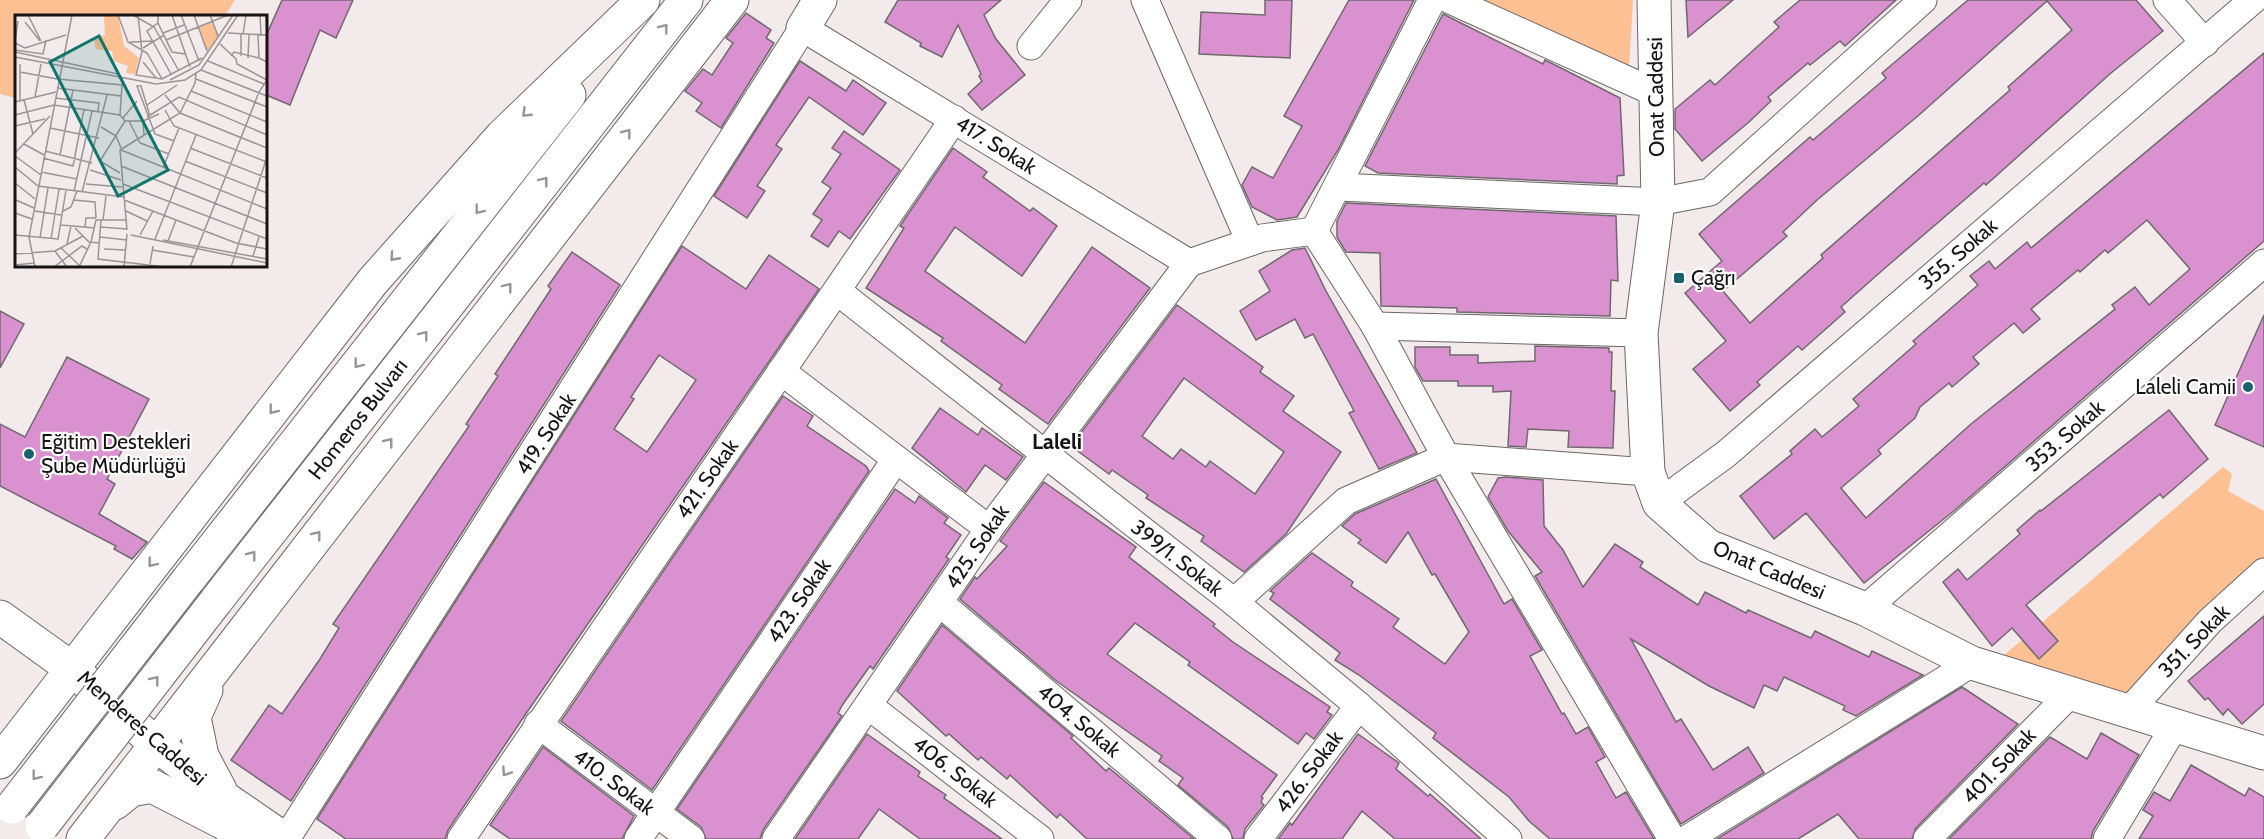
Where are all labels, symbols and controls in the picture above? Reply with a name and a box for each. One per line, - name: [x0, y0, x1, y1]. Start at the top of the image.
- inset map: [15, 15, 267, 267]
- one-way arrow: [657, 24, 668, 35]
- street label: Onat Caddesi: [1642, 37, 1669, 157]
- one-way arrow: [522, 106, 533, 117]
- street label: 417. Sokak: [951, 110, 1042, 179]
- one-way arrow: [620, 129, 631, 140]
- one-way arrow: [536, 177, 547, 188]
- one-way arrow: [475, 204, 486, 215]
- street label: 355. Sokak: [1913, 212, 2002, 294]
- one-way arrow: [390, 251, 401, 261]
- place label: Çağrı: [1691, 265, 1736, 290]
- marker: Çağrı: [1672, 271, 1686, 285]
- one-way arrow: [501, 283, 512, 294]
- one-way arrow: [416, 330, 427, 341]
- street label: Homeros Bulvarı: [303, 353, 412, 484]
- one-way arrow: [355, 357, 366, 368]
- place label: Laleli Camii: [2135, 374, 2236, 399]
- marker: Laleli Camii: [2241, 380, 2255, 394]
- street label: 419. Sokak: [510, 388, 581, 479]
- street label: 353. Sokak: [2020, 394, 2109, 476]
- one-way arrow: [269, 403, 280, 414]
- district label: Laleli: [1032, 428, 1082, 455]
- place label: Eğitim Destekleri Şube Müdürlüğü: [41, 429, 191, 478]
- street label: 421. Sokak: [670, 434, 743, 523]
- one-way arrow: [382, 437, 393, 448]
- marker: Eğitim Destekleri Şube Müdürlüğü: [22, 447, 36, 461]
- street label: 425. Sokak: [939, 499, 1014, 594]
- street label: 399/1. Sokak: [1126, 514, 1229, 602]
- one-way arrow: [310, 531, 321, 542]
- street label: Onat Caddesi: [1709, 535, 1829, 604]
- one-way arrow: [245, 551, 256, 562]
- street label: 423. Sokak: [761, 553, 836, 648]
- one-way arrow: [149, 556, 160, 567]
- street label: 351. Sokak: [2153, 599, 2235, 682]
- street label: Menderes Caddesi: [73, 665, 212, 790]
- one-way arrow: [147, 676, 158, 687]
- street label: 404. Sokak: [1033, 679, 1126, 763]
- street label: 401. Sokak: [1957, 722, 2041, 809]
- street label: 426. Sokak: [1269, 725, 1348, 818]
- street label: 406. Sokak: [908, 731, 1003, 813]
- street label: 410. Sokak: [569, 743, 660, 821]
- one-way arrow: [502, 766, 513, 777]
- one-way arrow: [32, 769, 43, 780]

